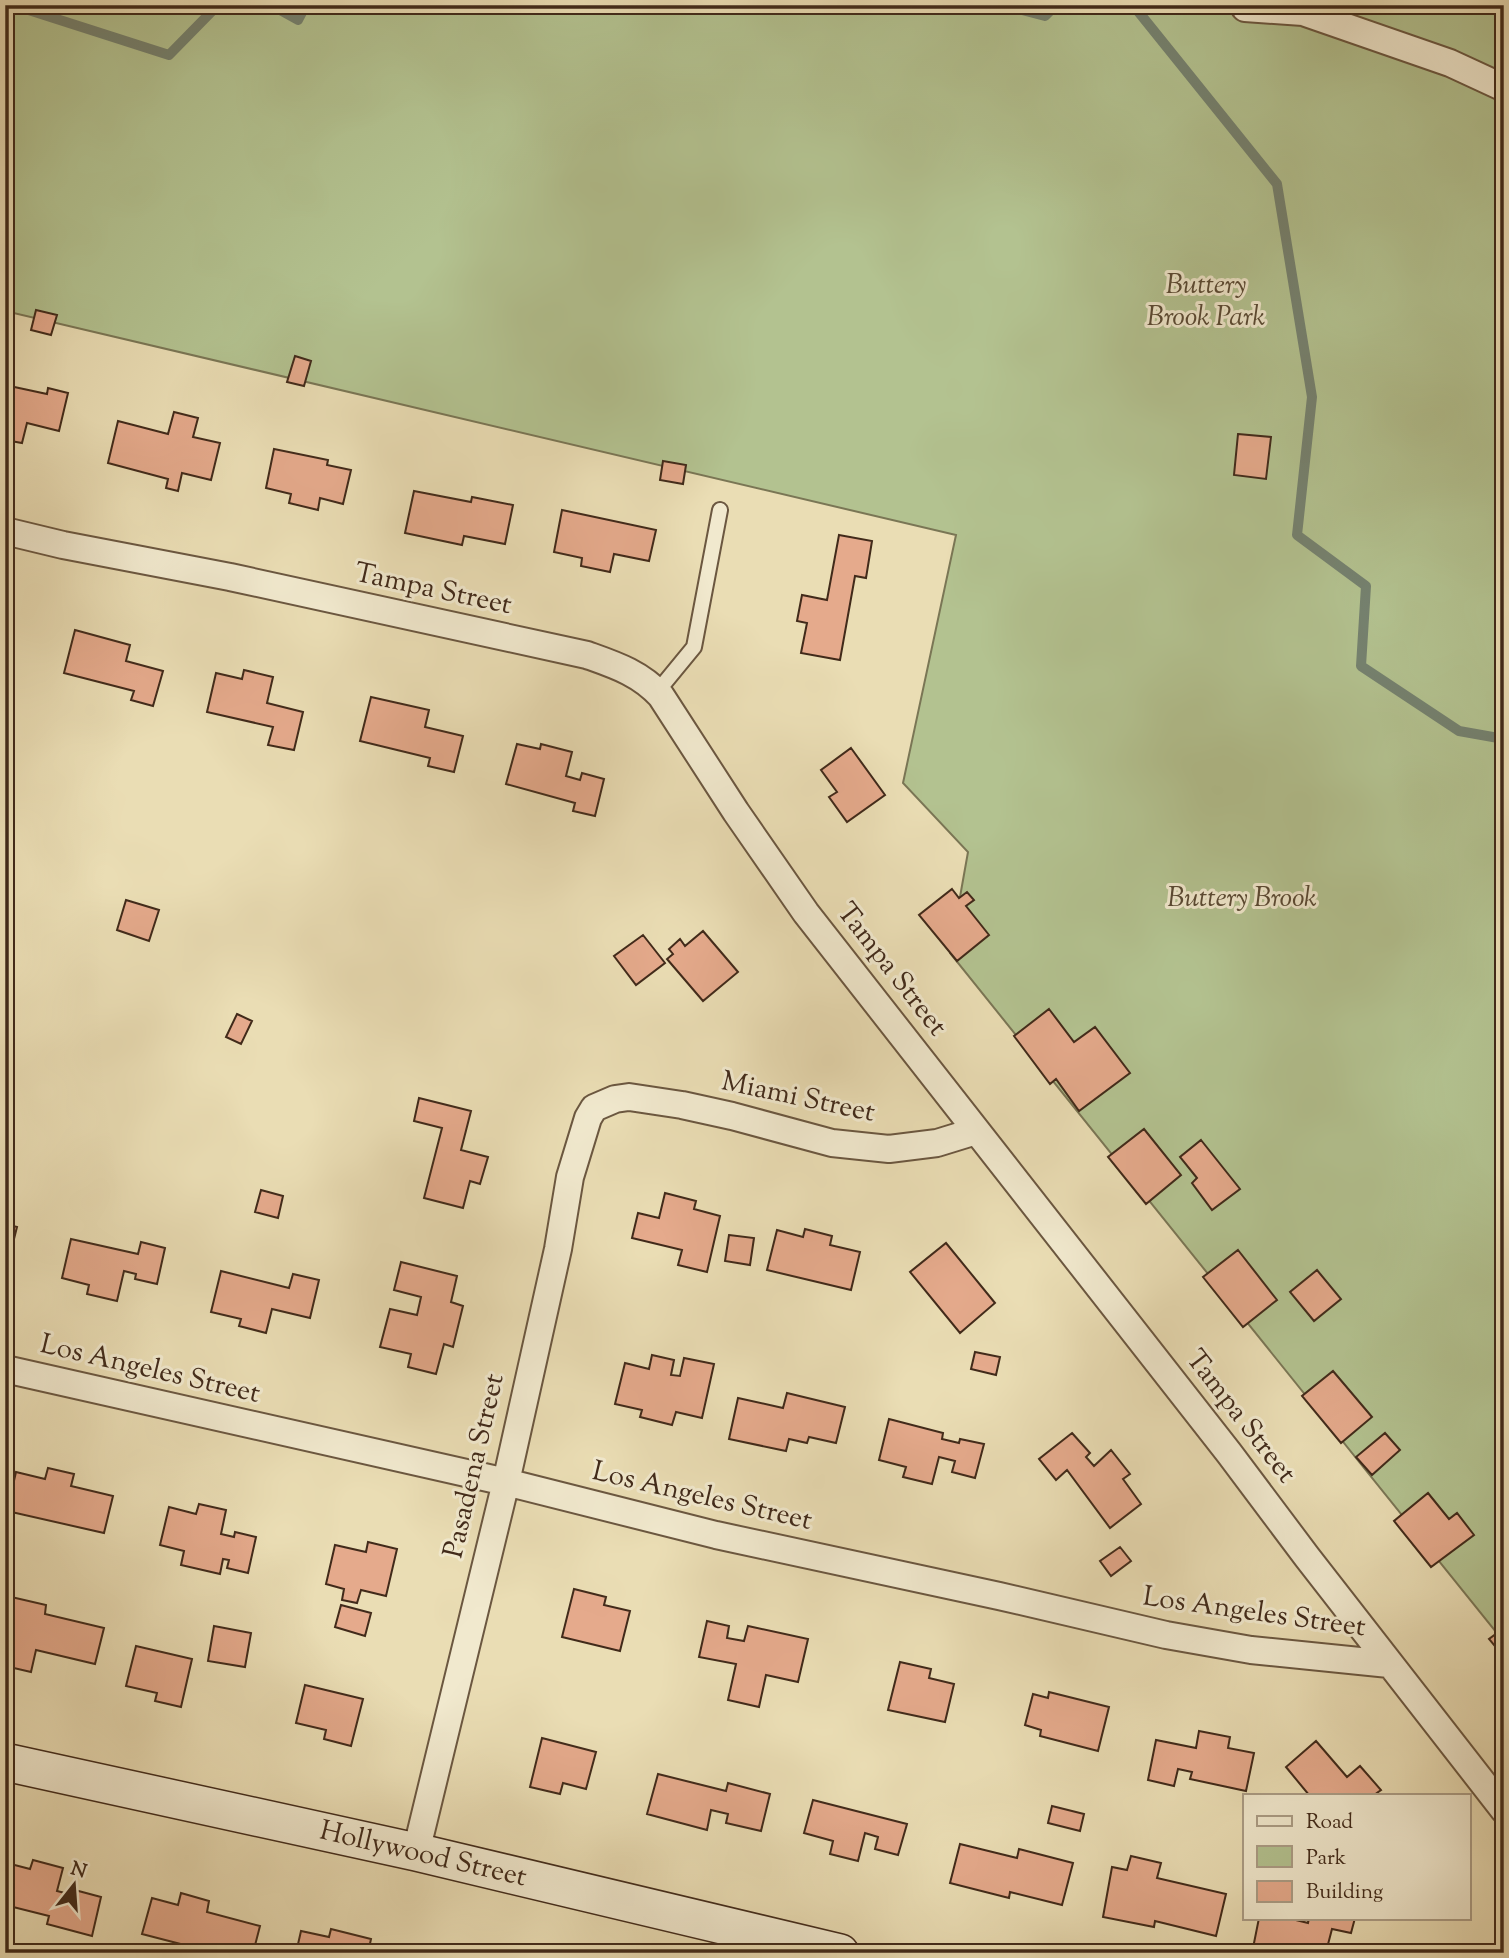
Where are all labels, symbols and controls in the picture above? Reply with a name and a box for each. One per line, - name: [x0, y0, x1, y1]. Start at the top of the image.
- park label: Buttery Brook Park: [1147, 266, 1266, 338]
- street label: Tampa Street: [351, 554, 516, 626]
- park label: Buttery Brook: [1167, 879, 1317, 919]
- street label: Tampa Street: [826, 895, 956, 1046]
- street label: Miami Street: [718, 1062, 879, 1134]
- street label: Los Angeles Street: [36, 1325, 264, 1415]
- street label: Tampa Street: [1175, 1342, 1305, 1493]
- street label: Pasadena Street: [434, 1369, 516, 1562]
- street label: Los Angeles Street: [588, 1452, 816, 1542]
- street label: Los Angeles Street: [1140, 1578, 1368, 1648]
- legend: [1243, 1794, 1470, 1920]
- text: Road: [1306, 1808, 1353, 1838]
- street label: Hollywood Street: [315, 1812, 531, 1898]
- text: Park: [1306, 1844, 1347, 1874]
- north arrow: [38, 1850, 108, 1920]
- text: N: [67, 1856, 89, 1886]
- text: Building: [1306, 1878, 1383, 1908]

